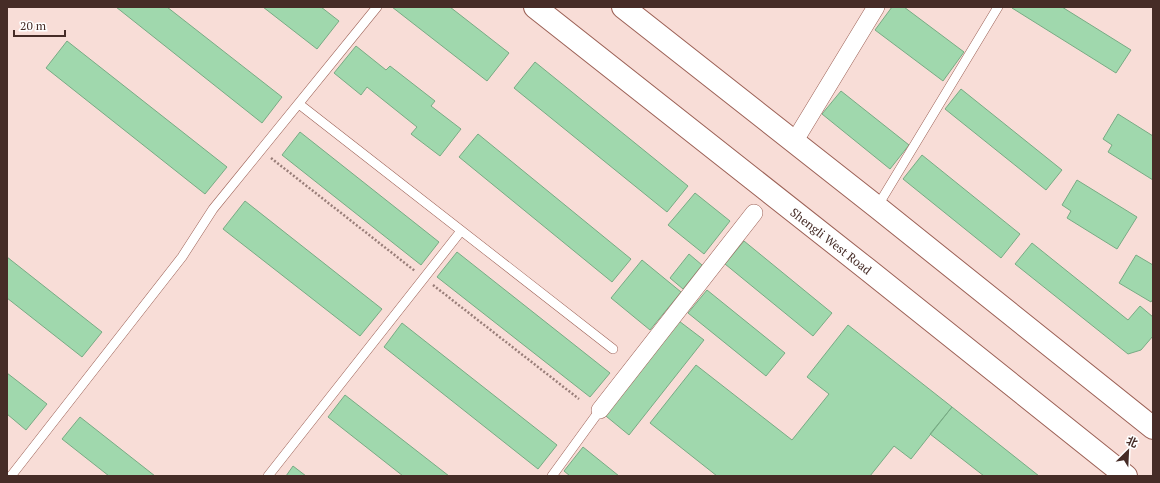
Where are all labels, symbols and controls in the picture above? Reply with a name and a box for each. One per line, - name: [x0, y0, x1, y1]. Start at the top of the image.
- scale bar: [14, 12, 65, 38]
- text: 20 m: [20, 18, 47, 33]
- street label: Shengli West Road: [787, 205, 875, 278]
- north arrow: [1108, 431, 1148, 471]
- text: 北: [1124, 433, 1140, 450]

